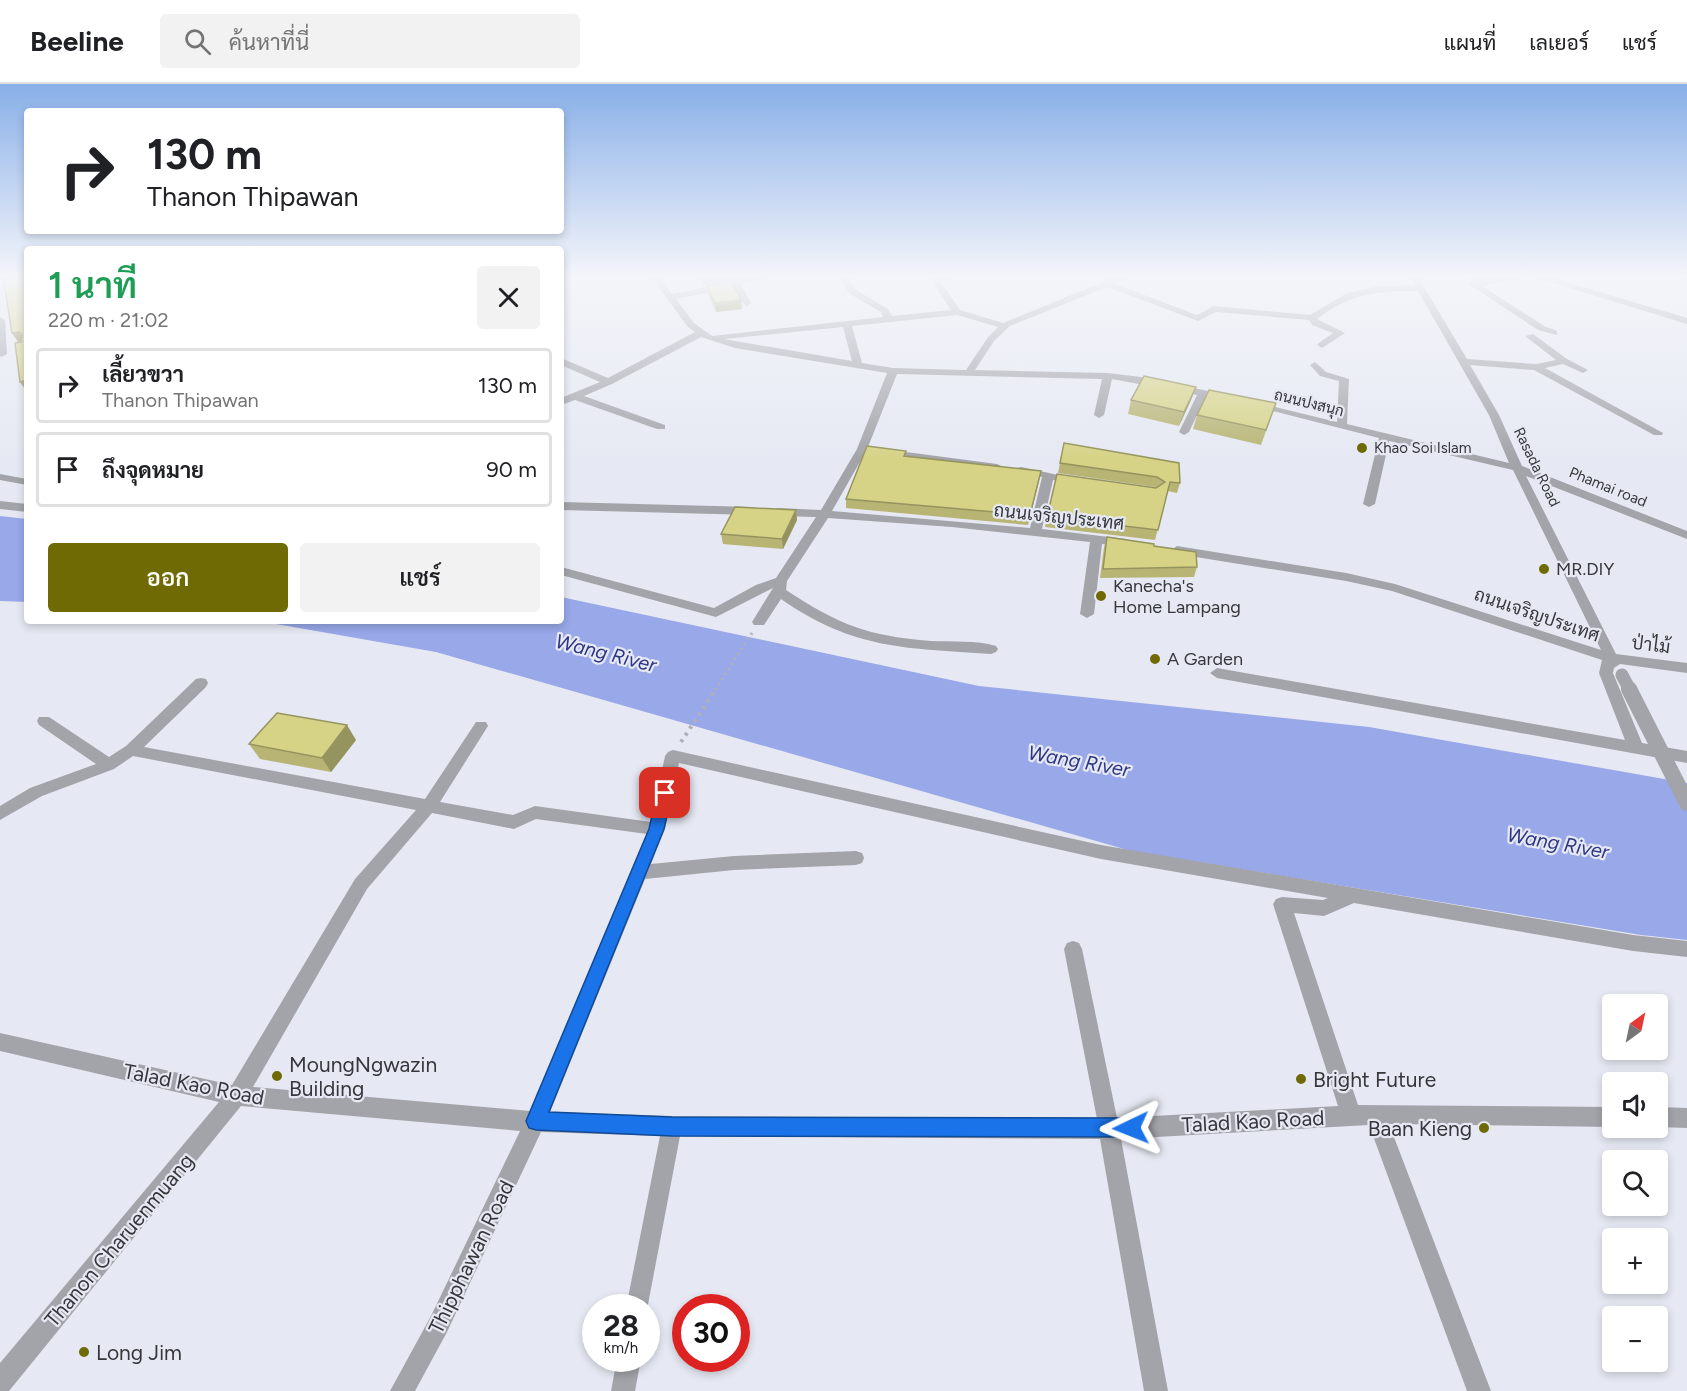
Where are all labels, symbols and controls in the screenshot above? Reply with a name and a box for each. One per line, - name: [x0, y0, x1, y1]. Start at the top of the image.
- search box: [160, 14, 580, 68]
- text: Beeline: [30, 24, 124, 58]
- icon: search: [181, 25, 214, 58]
- text: ค้นหาที่นี่: [229, 29, 309, 56]
- text: แผนที่: [1444, 30, 1496, 55]
- text: เลเยอร์: [1529, 30, 1589, 55]
- text: แชร์: [1622, 30, 1657, 55]
- text: 130 m: [147, 129, 262, 180]
- icon: right: [48, 132, 126, 210]
- text: Thanon Thipawan: [147, 180, 359, 213]
- text: 1 นาที: [48, 264, 137, 307]
- button: close: [477, 266, 540, 329]
- text: 220 m · 21:02: [48, 308, 169, 332]
- text: เลี้ยวขวา: [102, 361, 184, 388]
- icon: right: [51, 369, 84, 402]
- text: 130 m: [478, 372, 537, 399]
- street label: ถนนปงสนุก: [1272, 386, 1346, 422]
- text: Thanon Thipawan: [102, 388, 259, 412]
- street label: Rasada Road: [1510, 424, 1564, 510]
- place label: Khao Soi Islam: [1374, 439, 1471, 457]
- marker: Khao Soi Islam: [1355, 441, 1369, 455]
- icon: arrive: [51, 453, 84, 486]
- text: 90 m: [486, 456, 537, 483]
- text: ถึงจุดหมาย: [102, 457, 204, 484]
- street label: Phamai road: [1566, 463, 1650, 511]
- street label: ถนนเจริญประเทศ: [993, 499, 1125, 535]
- button: ออก: [48, 543, 288, 612]
- button: แชร์: [300, 543, 540, 612]
- place label: MR.DIY: [1556, 558, 1615, 580]
- marker: MR.DIY: [1537, 562, 1551, 576]
- place label: Kanecha's Home Lampang: [1113, 575, 1241, 618]
- street label: ถนนเจริญประเทศ: [1471, 583, 1603, 647]
- marker: Kanecha's Home Lampang: [1094, 589, 1108, 603]
- water label: Wang River: [553, 629, 660, 677]
- street label: ป่าไม้: [1631, 630, 1673, 658]
- place label: A Garden: [1167, 648, 1243, 670]
- marker: A Garden: [1148, 652, 1162, 666]
- water label: Wang River: [1026, 740, 1133, 782]
- pin: [639, 767, 690, 818]
- icon: arrive: [648, 776, 681, 809]
- water label: Wang River: [1505, 822, 1612, 864]
- north arrow: [1602, 994, 1668, 1060]
- map controls: [1602, 994, 1668, 1372]
- place label: MoungNgwazin Building: [289, 1052, 437, 1101]
- street label: Talad Kao Road: [121, 1058, 267, 1110]
- place label: Bright Future: [1313, 1067, 1436, 1092]
- marker: MoungNgwazin Building: [270, 1069, 284, 1083]
- marker: Bright Future: [1294, 1072, 1308, 1086]
- button: sound: [1602, 1072, 1668, 1138]
- position arrow: [1099, 1096, 1163, 1160]
- street label: Talad Kao Road: [1181, 1105, 1325, 1137]
- place label: Baan Kieng: [1368, 1116, 1472, 1141]
- marker: Baan Kieng: [1477, 1121, 1491, 1135]
- street label: Thanon Charuenmuang: [39, 1148, 199, 1332]
- button: search: [1602, 1150, 1668, 1216]
- street label: Thipphawan Road: [423, 1176, 519, 1338]
- button: +: [1602, 1228, 1668, 1294]
- speed limit sign: 30: [672, 1294, 750, 1372]
- button: −: [1602, 1306, 1668, 1372]
- text: 28: [603, 1307, 639, 1344]
- text: km/h: [604, 1339, 638, 1357]
- place label: Long Jim: [96, 1340, 182, 1365]
- marker: Long Jim: [77, 1345, 91, 1359]

